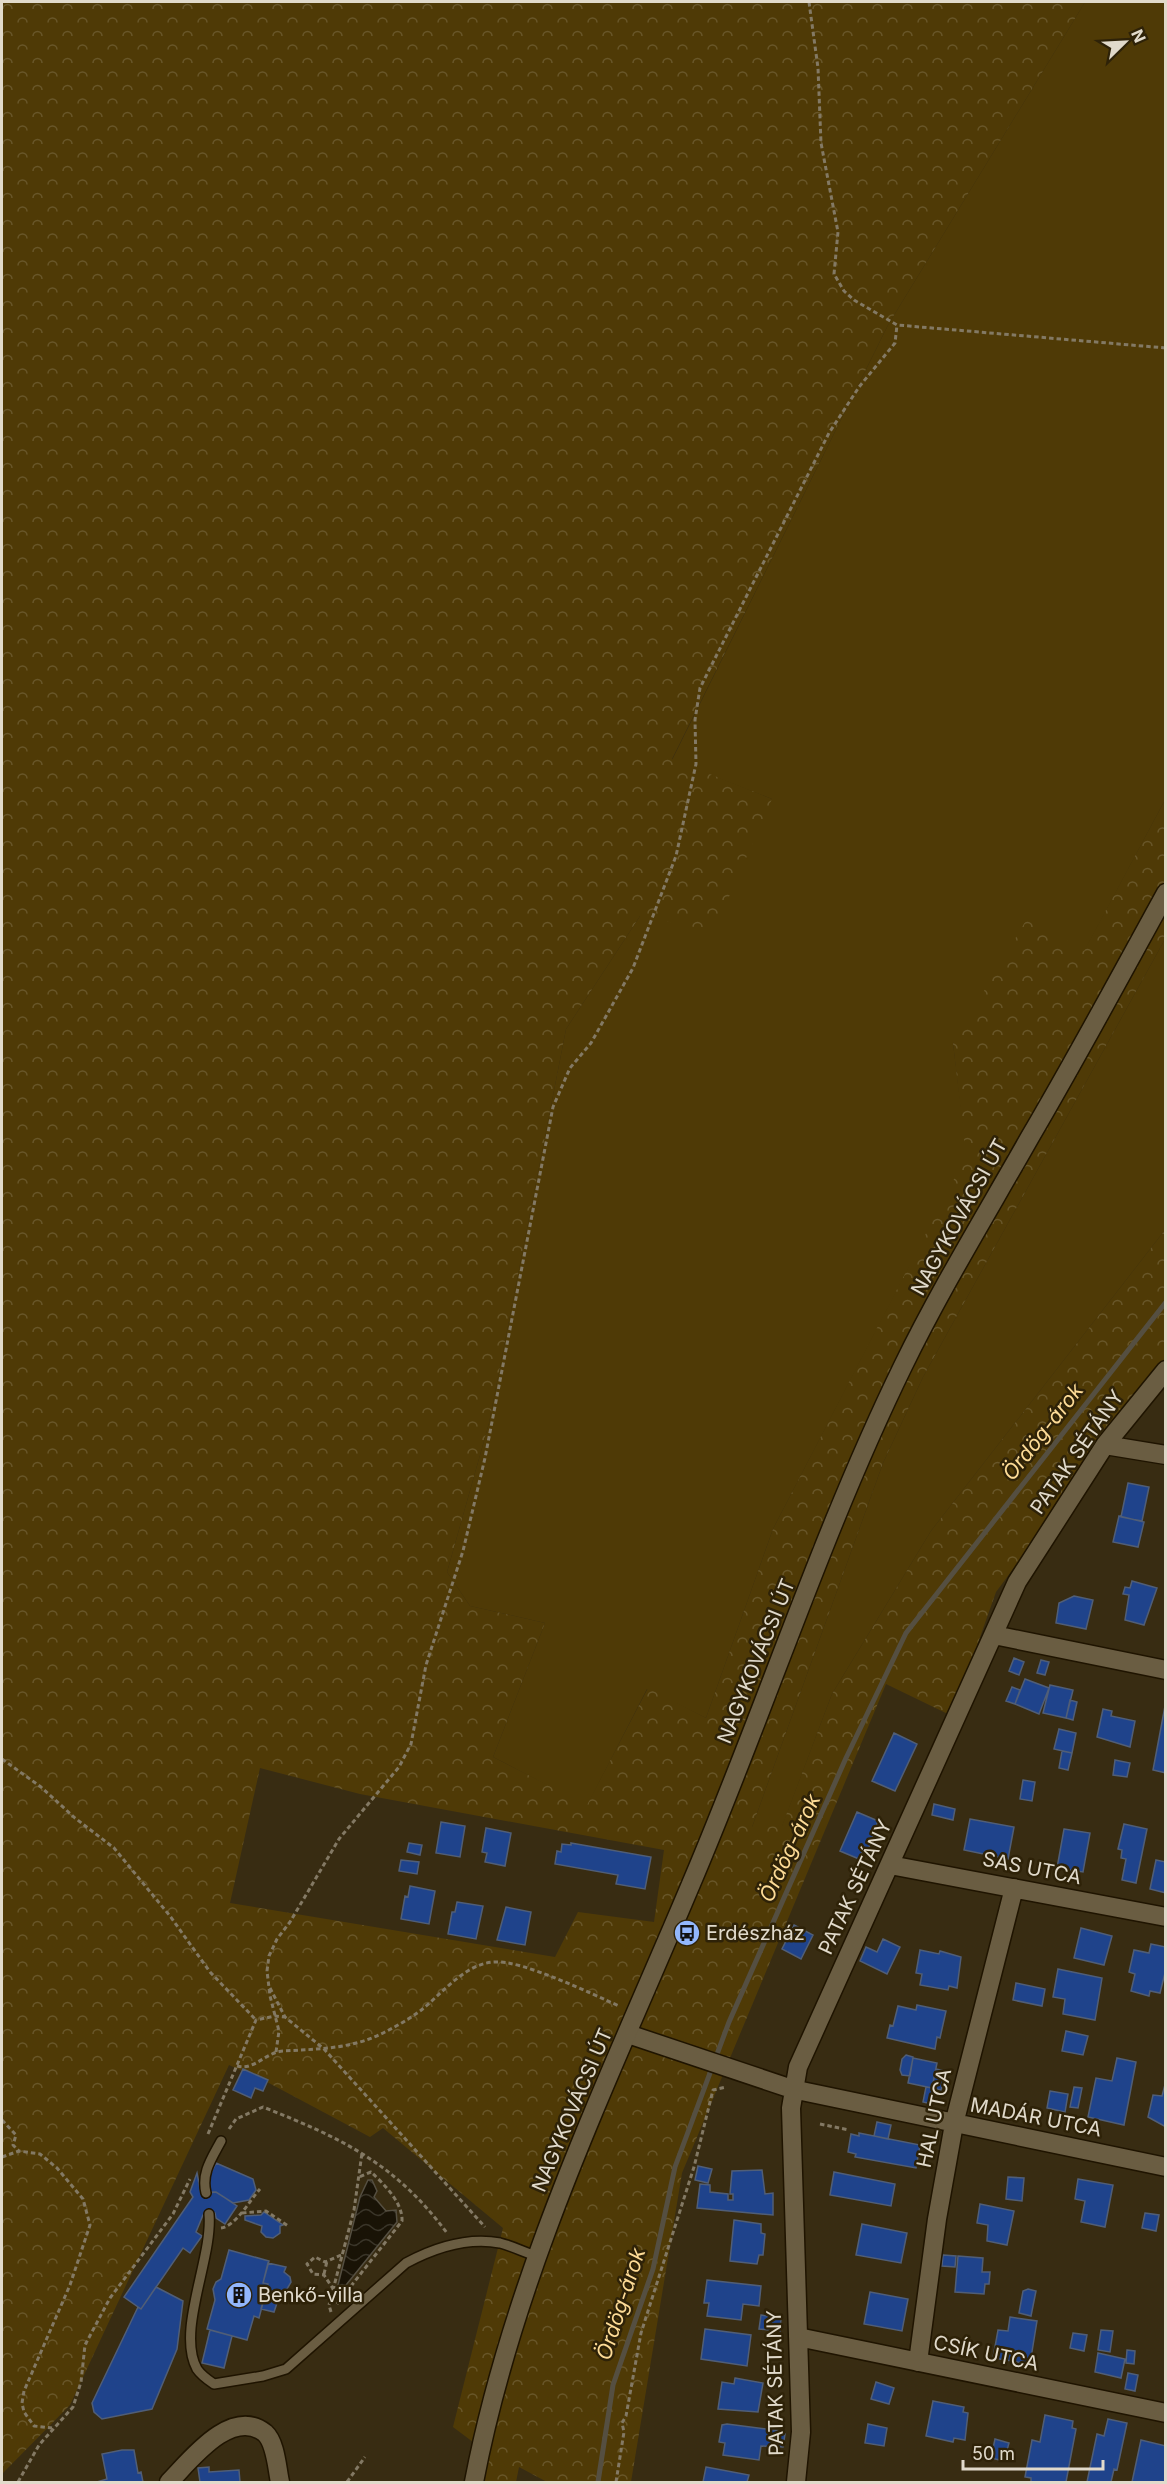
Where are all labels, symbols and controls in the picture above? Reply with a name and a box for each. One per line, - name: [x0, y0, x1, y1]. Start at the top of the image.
- north arrow: [1095, 12, 1155, 72]
- text: N: [1127, 26, 1150, 46]
- street label: NAGYKOVÁCSI ÚT: [905, 1134, 1012, 1300]
- water label: Ördög-árok: [997, 1378, 1089, 1485]
- street label: PATAK SÉTÁNY: [1024, 1384, 1129, 1519]
- street label: NAGYKOVÁCSI ÚT: [711, 1575, 800, 1747]
- water label: Ördög-árok: [754, 1789, 826, 1906]
- street label: PATAK SÉTÁNY: [812, 1815, 897, 1958]
- street label: SAS UTCA: [980, 1847, 1084, 1889]
- bus stop icon: Erdészház: [672, 1918, 702, 1948]
- place label: Erdészház: [706, 1921, 805, 1945]
- street label: NAGYKOVÁCSI ÚT: [526, 2024, 617, 2195]
- street label: HAL UTCA: [912, 2066, 956, 2170]
- street label: MADÁR UTCA: [968, 2092, 1104, 2142]
- water label: Ördög-árok: [591, 2244, 651, 2363]
- building icon: Benkő-villa: [224, 2280, 254, 2310]
- place label: Benkő-villa: [258, 2283, 363, 2307]
- street label: PATAK SÉTÁNY: [761, 2309, 788, 2456]
- street label: CSÍK UTCA: [931, 2329, 1041, 2376]
- scale bar: [963, 2433, 1102, 2471]
- text: 50 m: [972, 2443, 1015, 2464]

